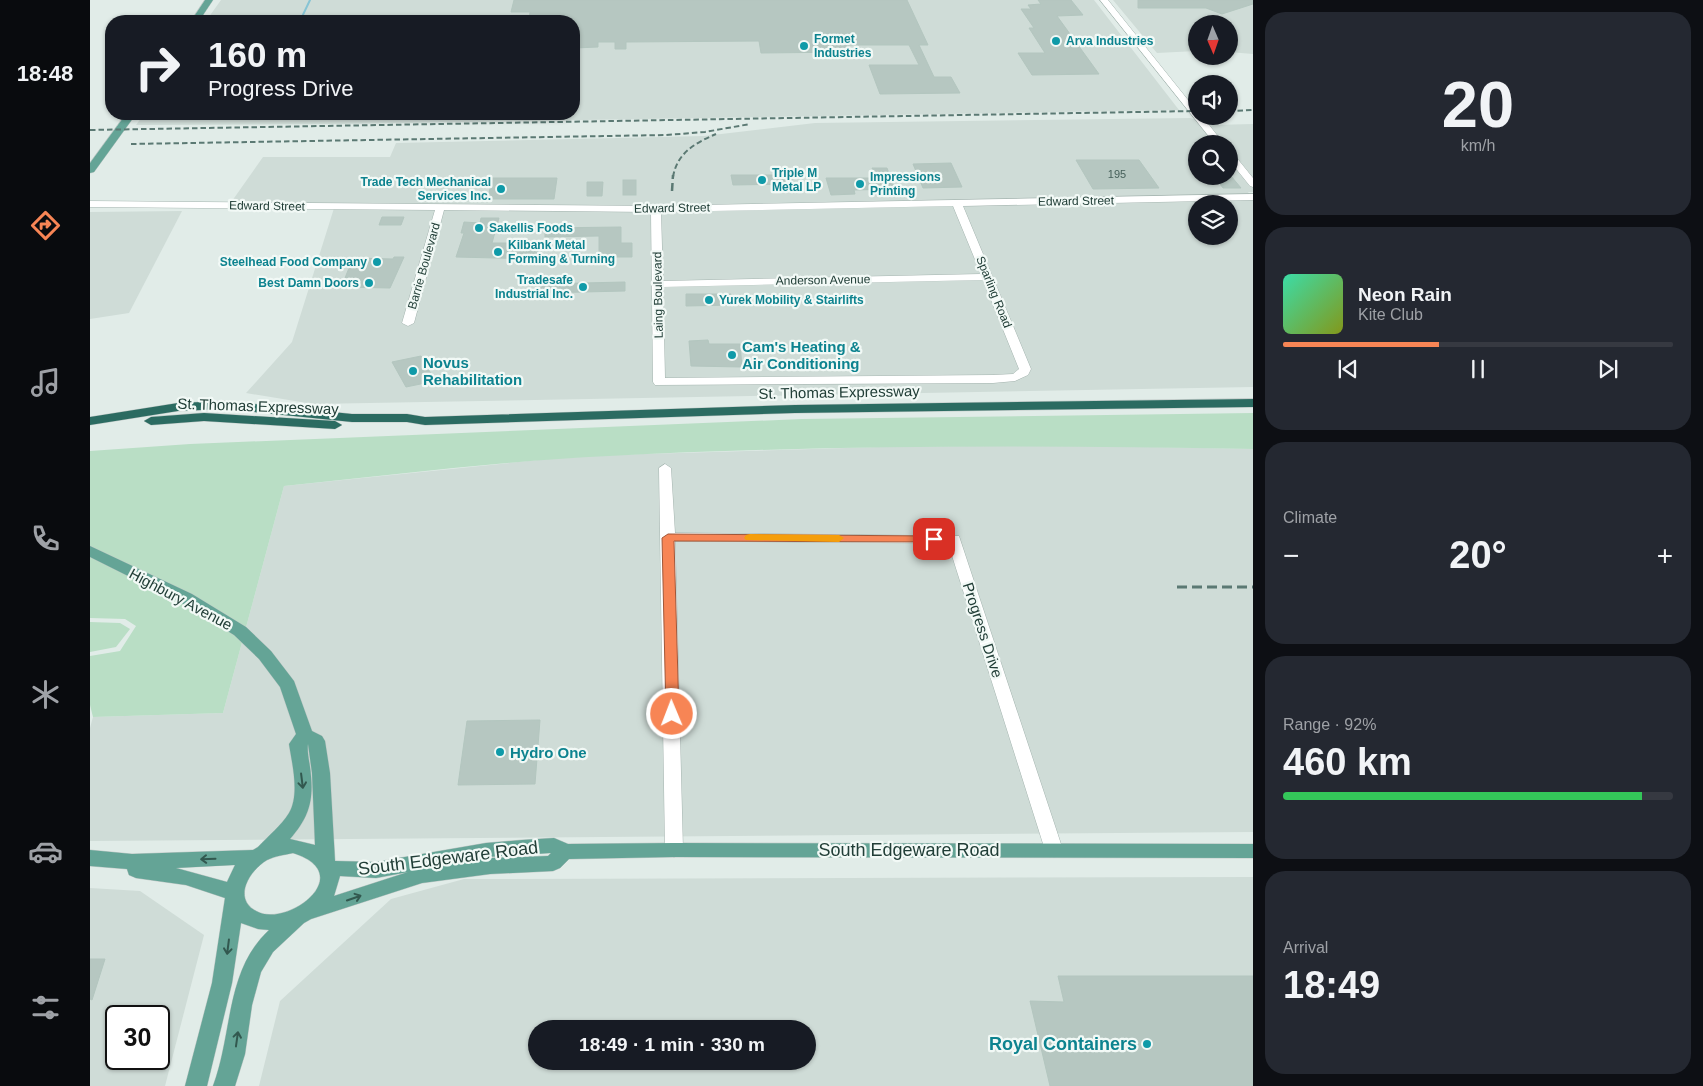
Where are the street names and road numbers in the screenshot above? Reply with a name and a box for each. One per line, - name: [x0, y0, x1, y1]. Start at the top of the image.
- street label: Edward Street: [1038, 193, 1115, 209]
- street label: Edward Street: [229, 198, 306, 214]
- street label: Edward Street: [634, 200, 711, 216]
- street label: Barrie Boulevard: [405, 221, 443, 311]
- street label: Laing Boulevard: [650, 252, 666, 338]
- street label: Sparling Road: [973, 254, 1015, 330]
- street label: Anderson Avenue: [776, 272, 871, 288]
- street label: St. Thomas Expressway: [758, 382, 920, 402]
- street label: St. Thomas Expressway: [177, 395, 339, 417]
- street label: Highbury Avenue: [127, 565, 235, 633]
- street label: Progress Drive: [960, 580, 1006, 680]
- street label: South Edgeware Road: [357, 837, 539, 879]
- street label: South Edgeware Road: [818, 840, 1000, 860]

